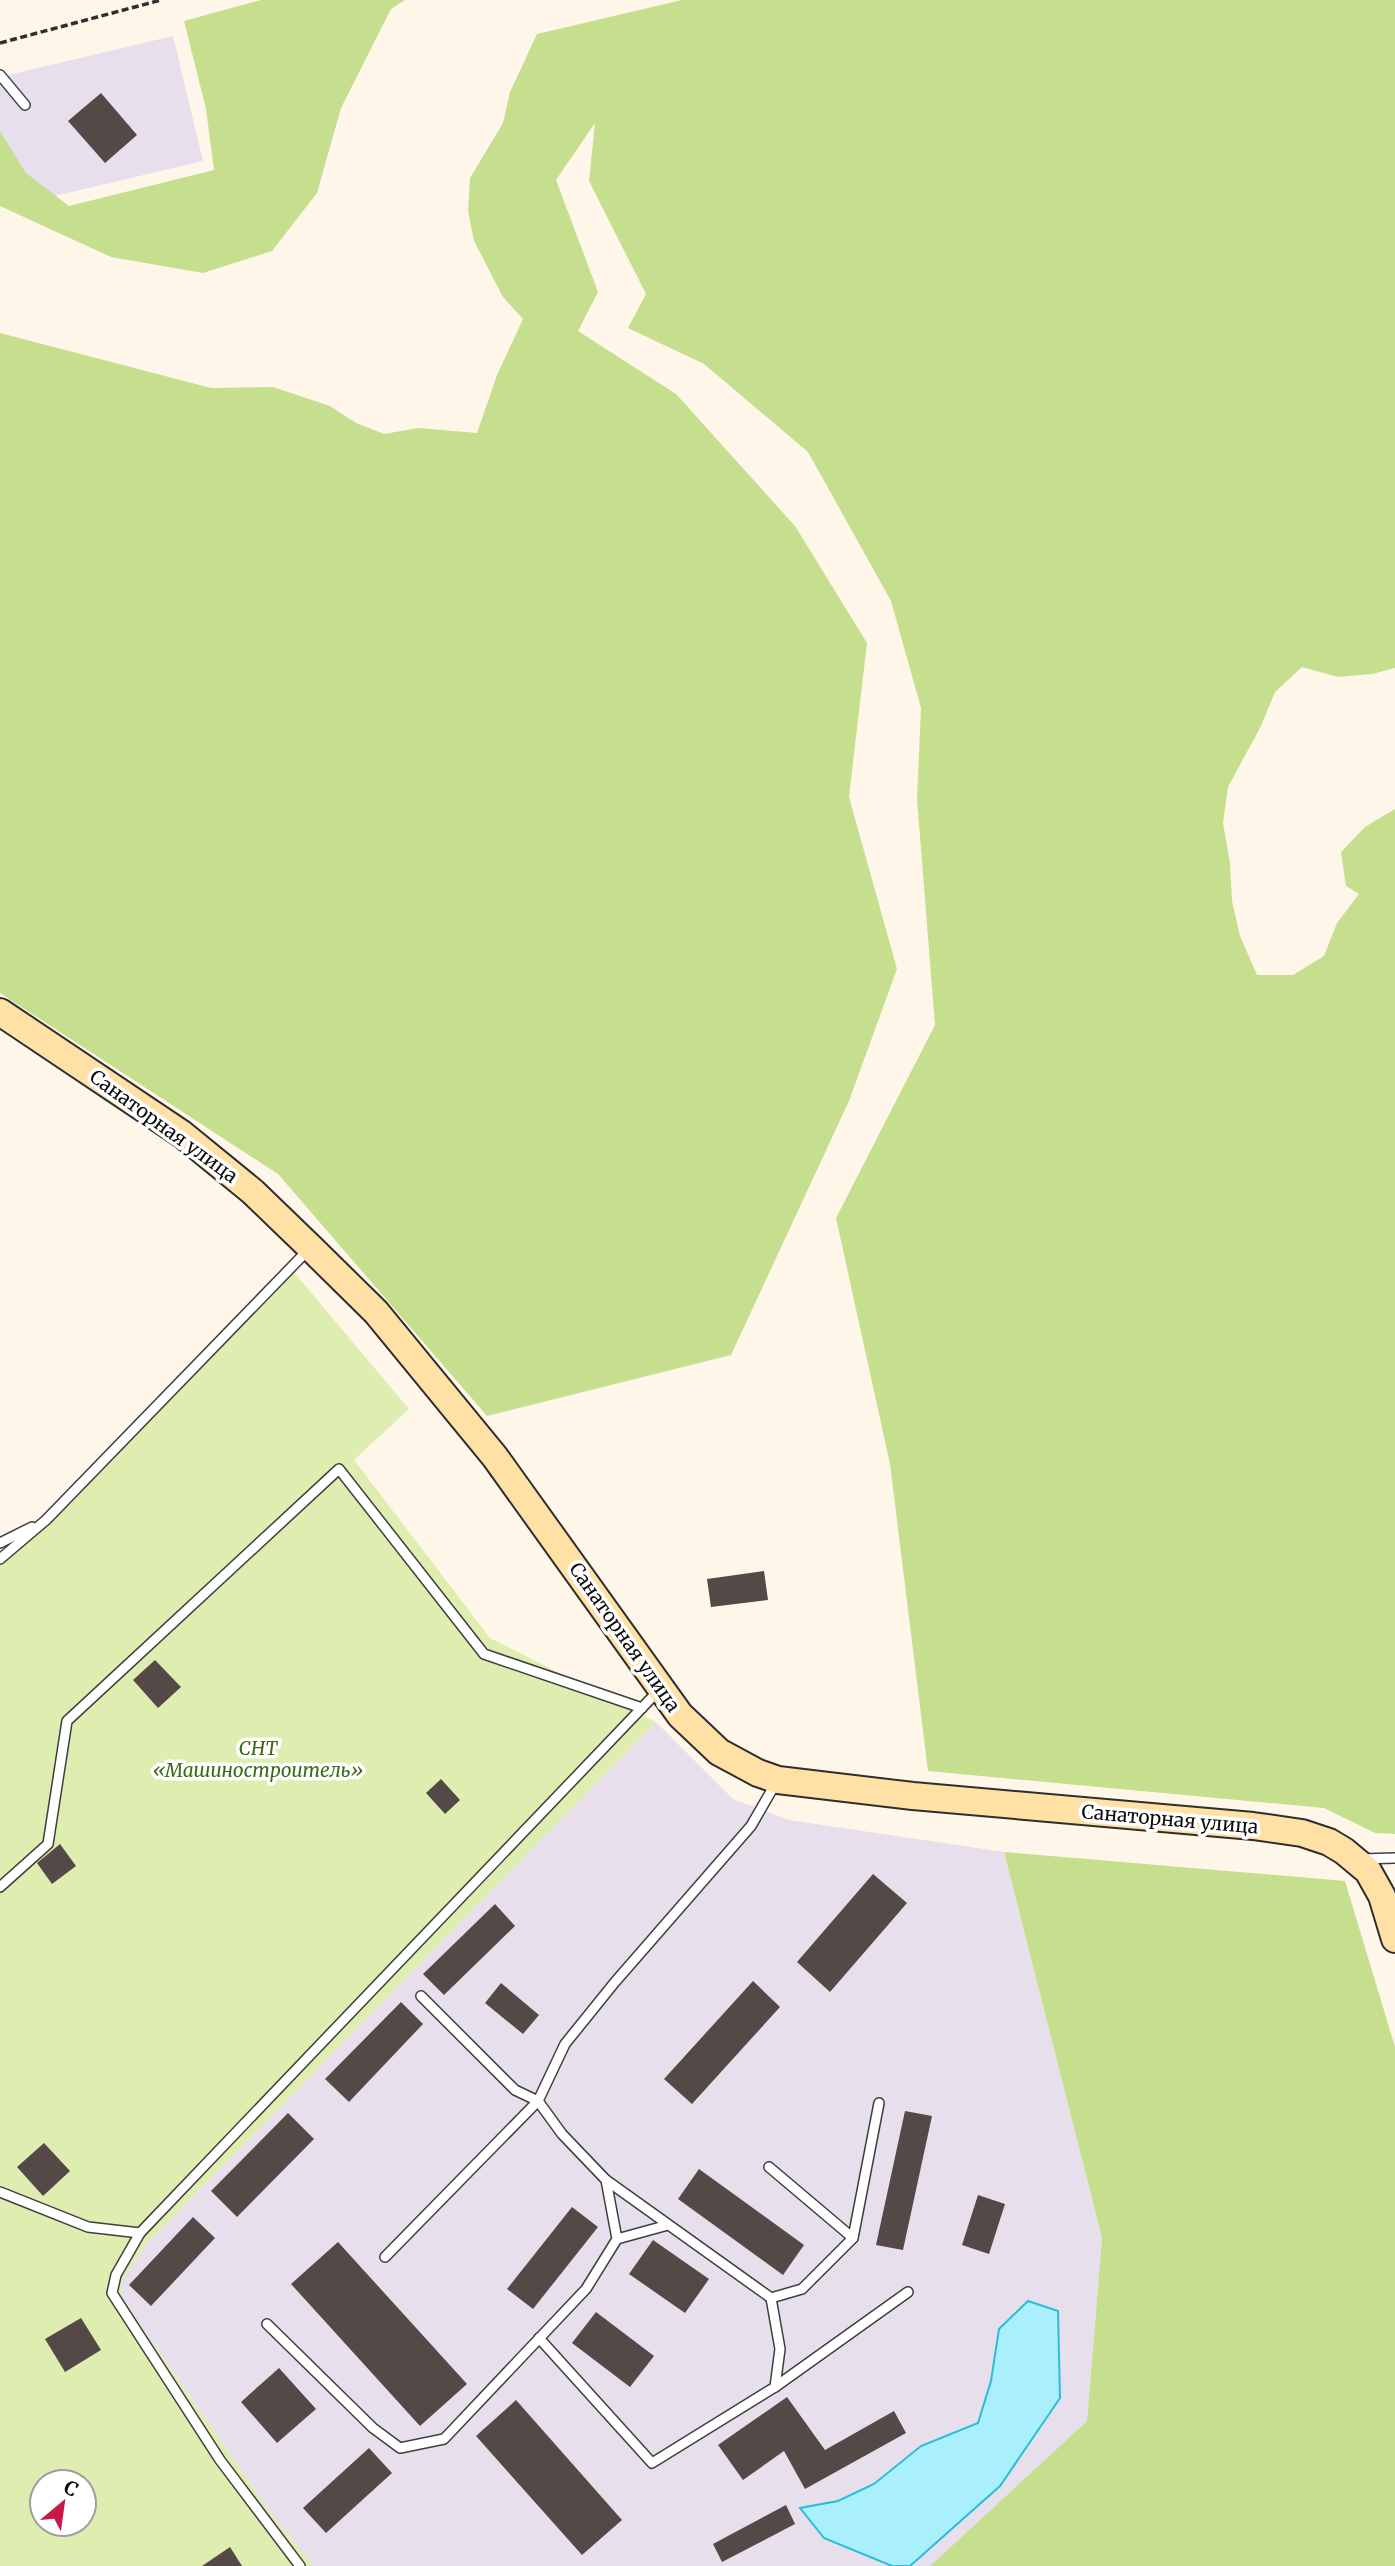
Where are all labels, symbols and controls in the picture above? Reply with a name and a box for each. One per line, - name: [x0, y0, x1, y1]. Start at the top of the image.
- street label: Санаторная улица: [85, 1064, 243, 1188]
- street label: Санаторная улица: [564, 1558, 686, 1716]
- park label: СНТ «Машиностроитель»: [153, 1736, 363, 1782]
- street label: Санаторная улица: [1081, 1799, 1259, 1839]
- north arrow: [28, 2468, 98, 2538]
- text: С: [60, 2475, 83, 2502]

